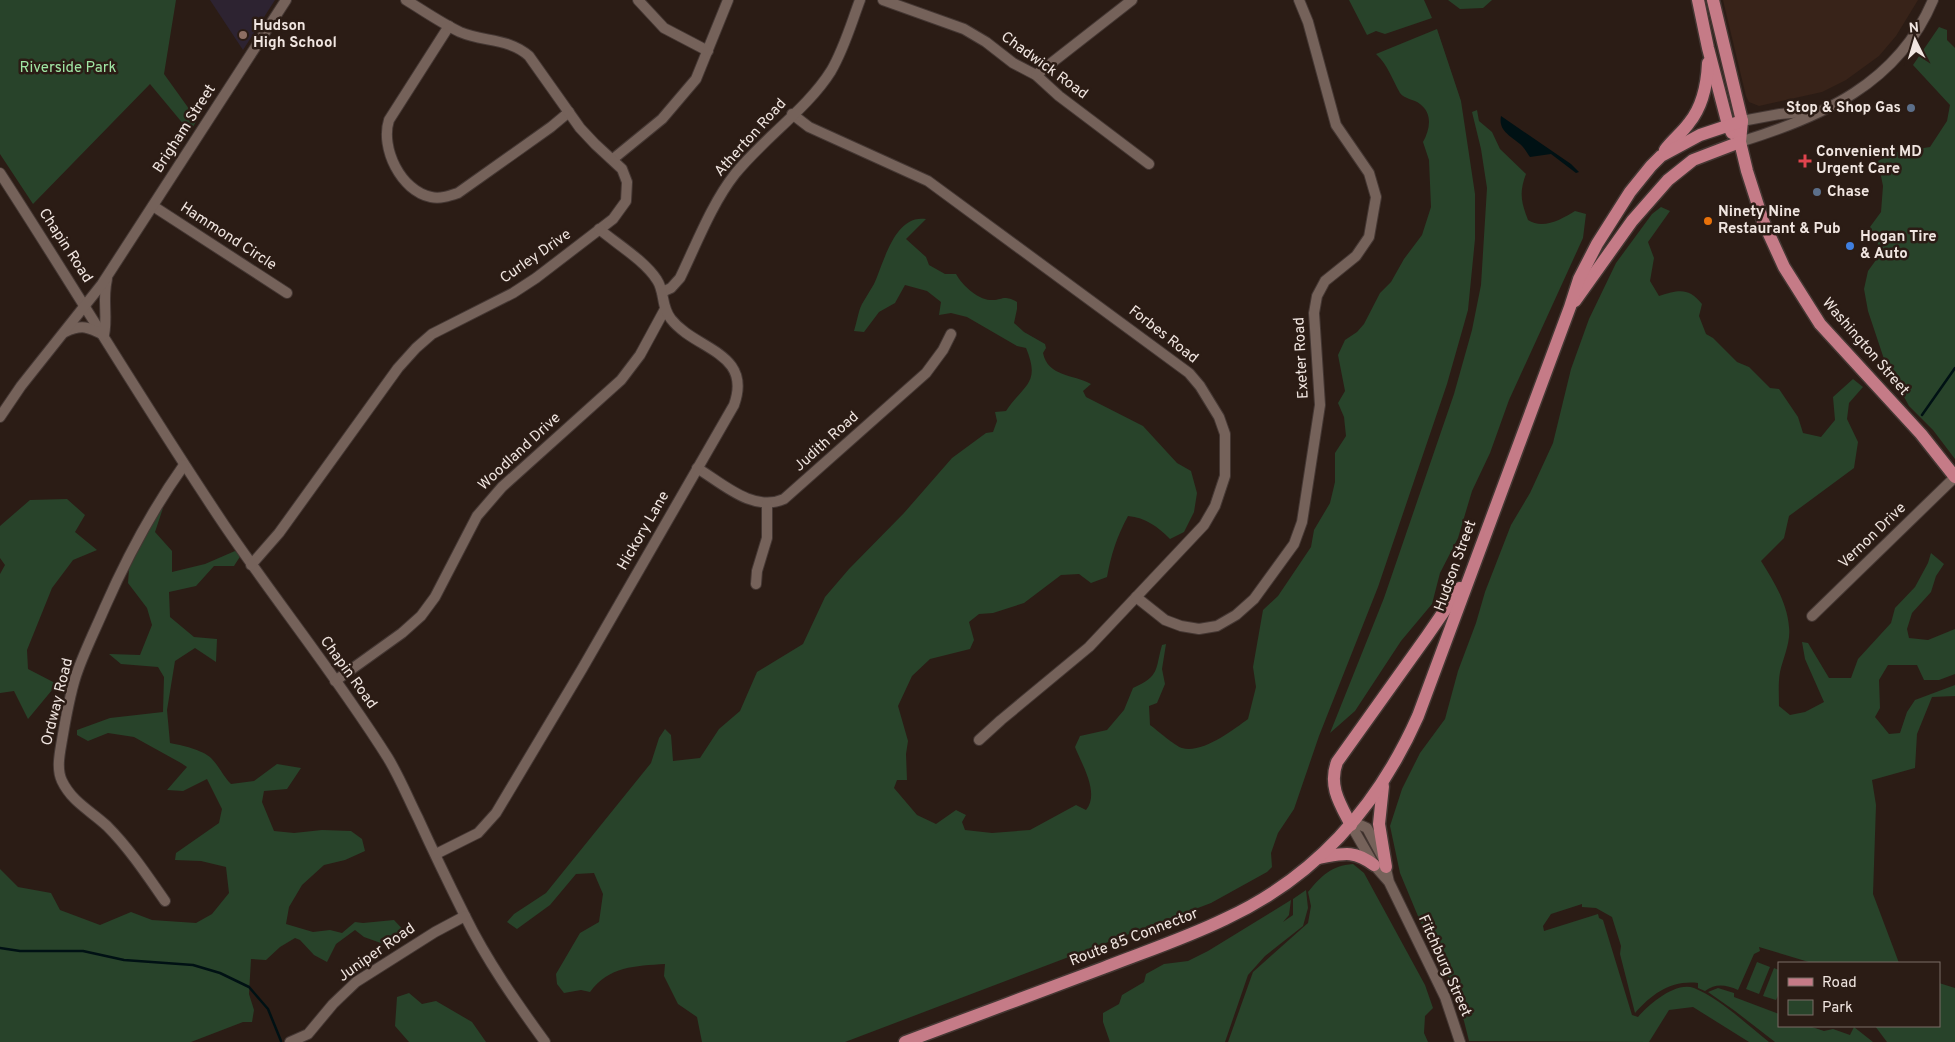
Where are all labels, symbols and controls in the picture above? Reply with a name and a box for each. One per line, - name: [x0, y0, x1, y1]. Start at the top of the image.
- north arrow: [1890, 15, 1940, 65]
- place label: Hudson High School: [253, 17, 337, 53]
- text: N: [1908, 20, 1920, 37]
- street label: Chadwick Road: [997, 28, 1091, 104]
- marker: Hudson High School: [237, 29, 249, 41]
- park label: Riverside Park: [19, 59, 117, 78]
- street label: Brigham Street: [149, 81, 221, 177]
- street label: Atherton Road: [711, 95, 791, 181]
- place label: Stop & Shop Gas: [1786, 99, 1901, 118]
- marker: Stop & Shop Gas: [1905, 102, 1917, 114]
- place label: Convenient MD Urgent Care: [1816, 143, 1922, 179]
- marker: Convenient MD Urgent Care: [1798, 154, 1812, 168]
- place label: Chase: [1827, 183, 1869, 202]
- marker: Chase: [1811, 186, 1823, 198]
- street label: Hammond Circle: [176, 199, 280, 275]
- place label: Ninety Nine Restaurant & Pub: [1718, 203, 1841, 239]
- street label: Chapin Road: [34, 205, 96, 287]
- marker: Ninety Nine Restaurant & Pub: [1702, 215, 1714, 227]
- street label: Curley Drive: [497, 225, 575, 289]
- place label: Hogan Tire & Auto: [1860, 228, 1937, 264]
- marker: Hogan Tire & Auto: [1844, 240, 1856, 252]
- street label: Washington Street: [1817, 294, 1913, 400]
- street label: Forbes Road: [1124, 302, 1202, 368]
- street label: Exeter Road: [1290, 317, 1314, 399]
- street label: Judith Road: [791, 408, 863, 476]
- street label: Woodland Drive: [475, 409, 565, 495]
- street label: Hickory Lane: [614, 488, 674, 574]
- street label: Vernon Drive: [1835, 499, 1911, 573]
- street label: Hudson Street: [1431, 518, 1481, 614]
- street label: Chapin Road: [315, 633, 381, 713]
- street label: Ordway Road: [38, 656, 78, 748]
- street label: Route 85 Connector: [1067, 905, 1201, 971]
- street label: Fitchburg Street: [1413, 912, 1475, 1020]
- street label: Juniper Road: [335, 919, 419, 987]
- legend: [1778, 962, 1940, 1027]
- text: Road: [1822, 974, 1857, 993]
- text: Park: [1822, 999, 1853, 1018]

